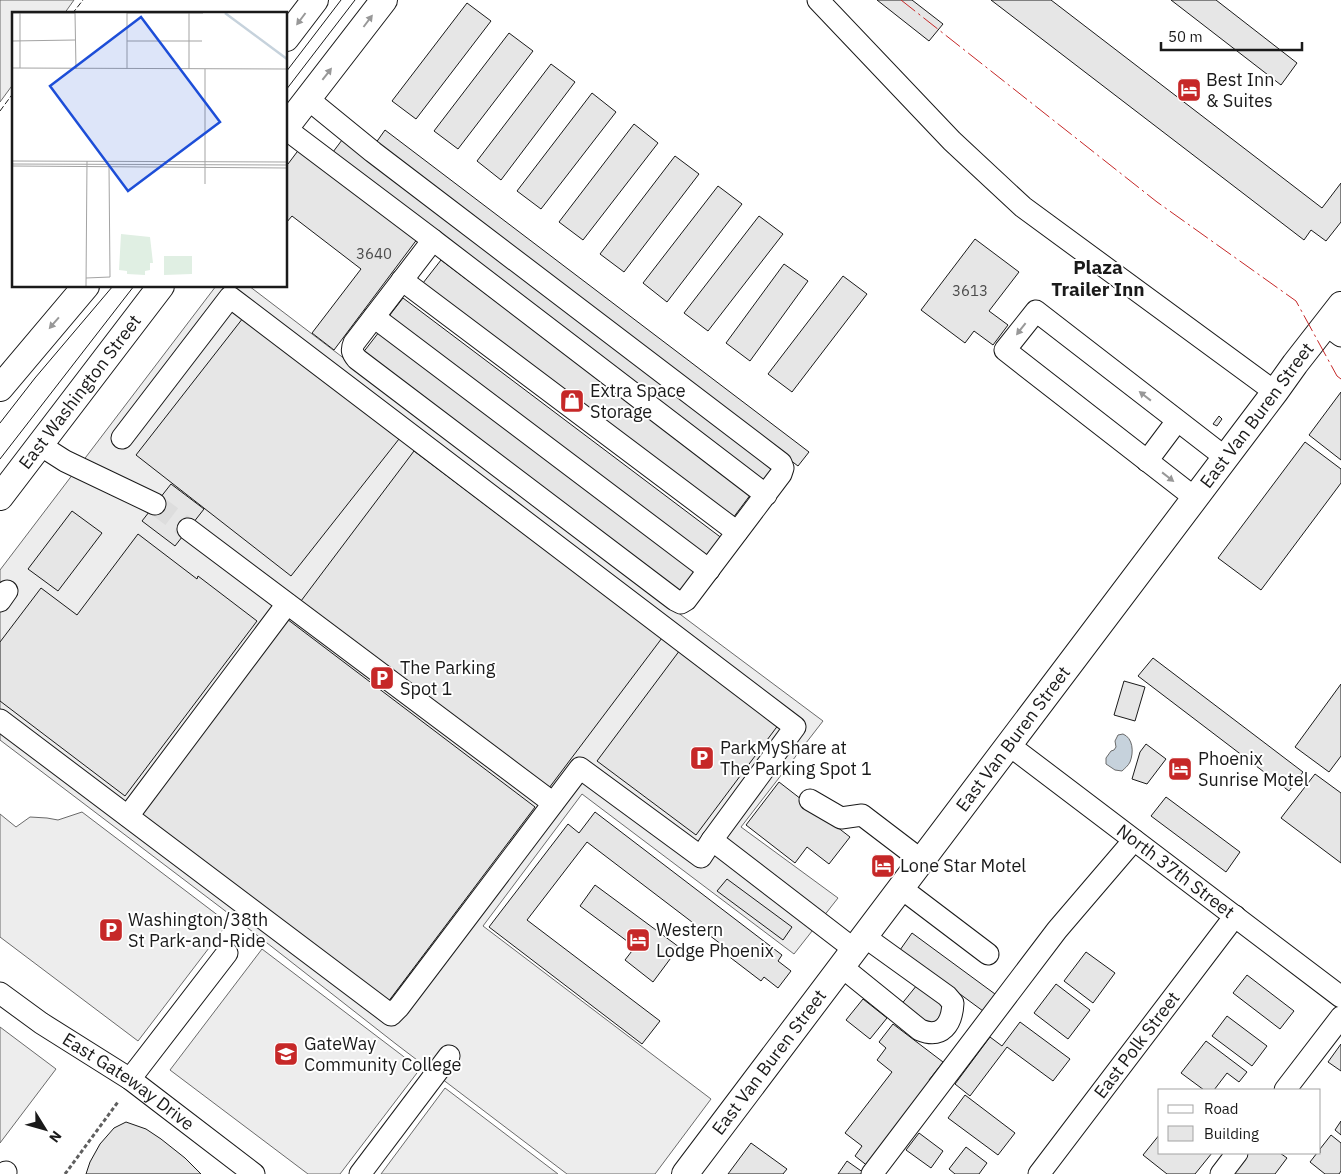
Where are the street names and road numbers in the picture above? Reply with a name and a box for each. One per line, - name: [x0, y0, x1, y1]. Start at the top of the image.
- street label: East Washington Street: [13, 310, 146, 474]
- street label: East Van Buren Street: [1195, 338, 1318, 493]
- street label: East Van Buren Street: [951, 661, 1075, 816]
- street label: North 37th Street: [1112, 819, 1239, 923]
- street label: East Van Buren Street: [707, 985, 831, 1139]
- street label: East Polk Street: [1089, 987, 1185, 1103]
- street label: East Gateway Drive: [58, 1027, 199, 1135]

